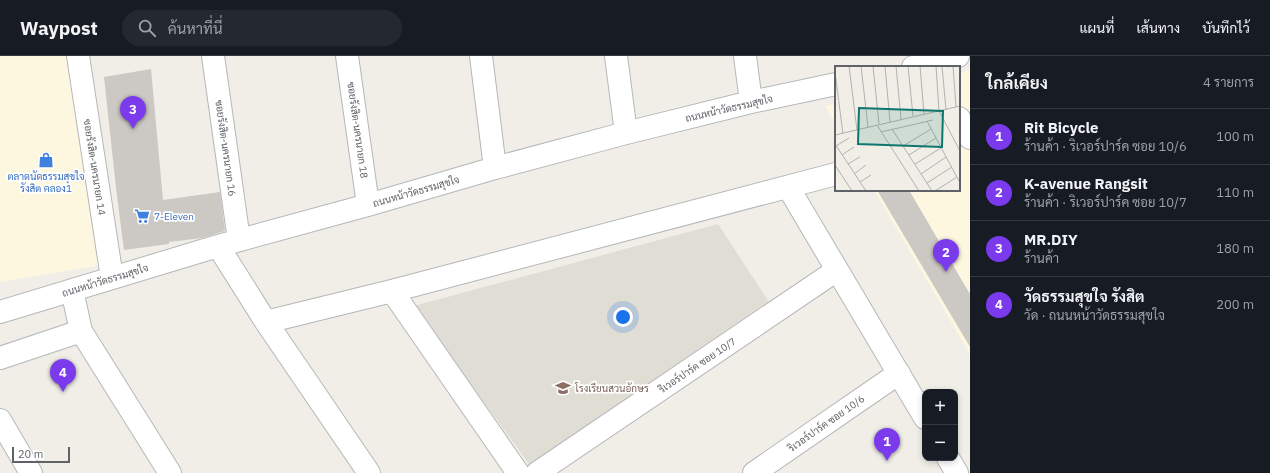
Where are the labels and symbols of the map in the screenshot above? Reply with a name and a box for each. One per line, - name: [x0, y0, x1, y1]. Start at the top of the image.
- inset map: [835, 66, 960, 191]
- street label: ซอยรังสิต-นครนายก 18: [344, 81, 371, 179]
- street label: ถนนหน้าวัดธรรมสุขใจ: [684, 92, 774, 126]
- pin: 3: [120, 96, 146, 129]
- street label: ซอยรังสิต-นครนายก 16: [212, 99, 239, 197]
- street label: ซอยรังสิต-นครนายก 14: [80, 118, 109, 216]
- shop icon: ตลาดนัดธรรมสุขใจ รังสิต คลอง1: [37, 151, 55, 169]
- place label: ตลาดนัดธรรมสุขใจ รังสิต คลอง1: [7, 170, 85, 195]
- street label: ถนนหน้าวัดธรรมสุขใจ: [371, 173, 461, 211]
- supermarket icon: 7-Eleven: [133, 207, 151, 225]
- place label: 7-Eleven: [154, 210, 194, 223]
- pin: 2: [933, 239, 959, 272]
- street label: ถนนหน้าวัดธรรมสุขใจ: [60, 261, 150, 301]
- your location: [613, 307, 633, 327]
- street label: ริเวอร์ปาร์ค ซอย 10/7: [655, 334, 738, 397]
- pin: 4: [50, 359, 76, 392]
- school or university icon: โรงเรียนสวนอักษร: [554, 379, 572, 397]
- place label: โรงเรียนสวนอักษร: [574, 382, 649, 395]
- street label: ริเวอร์ปาร์ค ซอย 10/6: [784, 391, 867, 455]
- pin: 1: [874, 428, 900, 461]
- scale bar: [12, 445, 70, 464]

